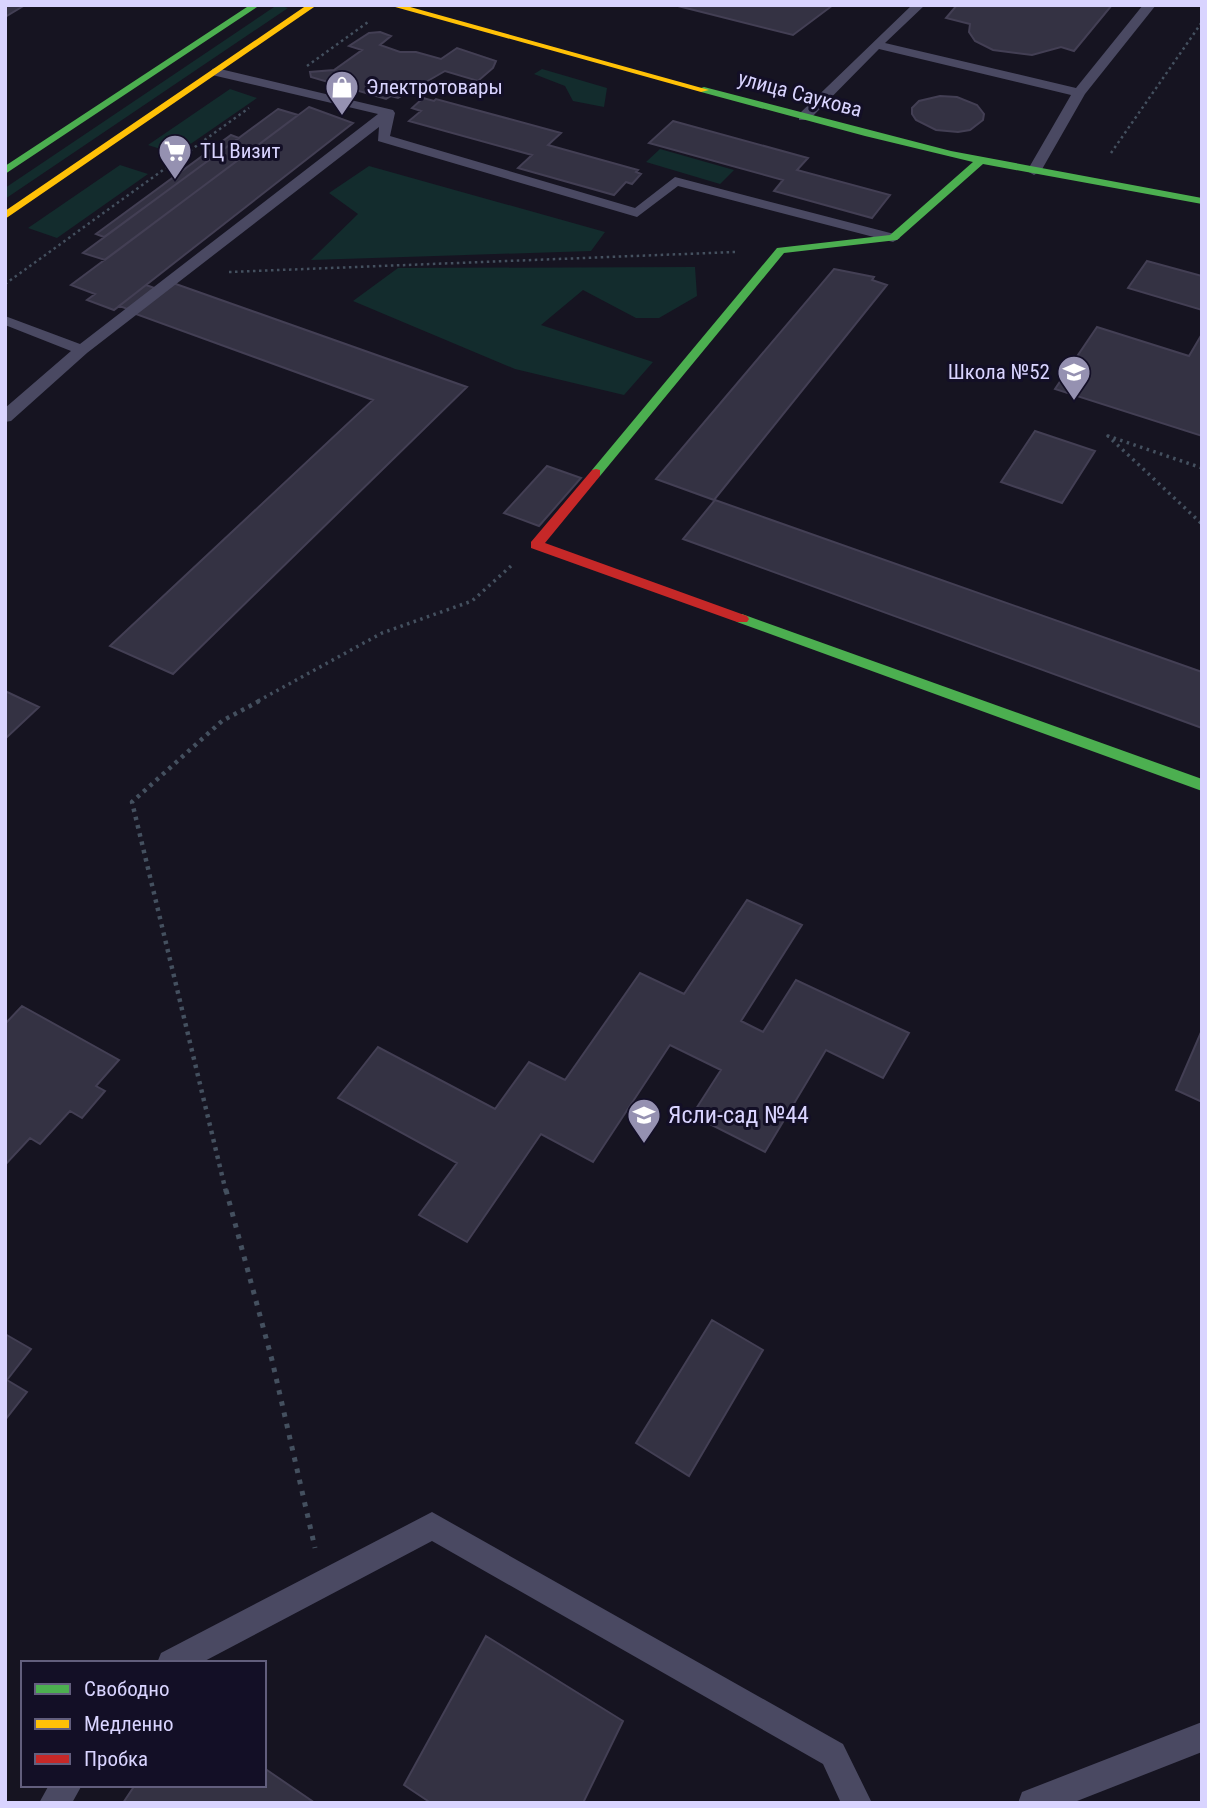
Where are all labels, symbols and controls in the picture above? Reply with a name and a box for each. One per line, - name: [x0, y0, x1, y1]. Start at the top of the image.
- street label: улица Саукова: [735, 66, 865, 122]
- shop icon: Электротовары: [323, 68, 361, 117]
- place label: Электротовары: [366, 75, 503, 99]
- supermarket icon: ТЦ Визит: [156, 132, 194, 181]
- place label: ТЦ Визит: [200, 139, 280, 163]
- school or university icon: Школа №52: [1055, 353, 1093, 402]
- place label: Школа №52: [948, 360, 1050, 384]
- school or university icon: Ясли-сад №44: [625, 1096, 663, 1145]
- place label: Ясли-сад №44: [668, 1101, 809, 1129]
- legend: [21, 1661, 266, 1787]
- text: Свободно: [84, 1677, 170, 1701]
- text: Медленно: [84, 1712, 173, 1736]
- text: Пробка: [84, 1747, 148, 1771]

